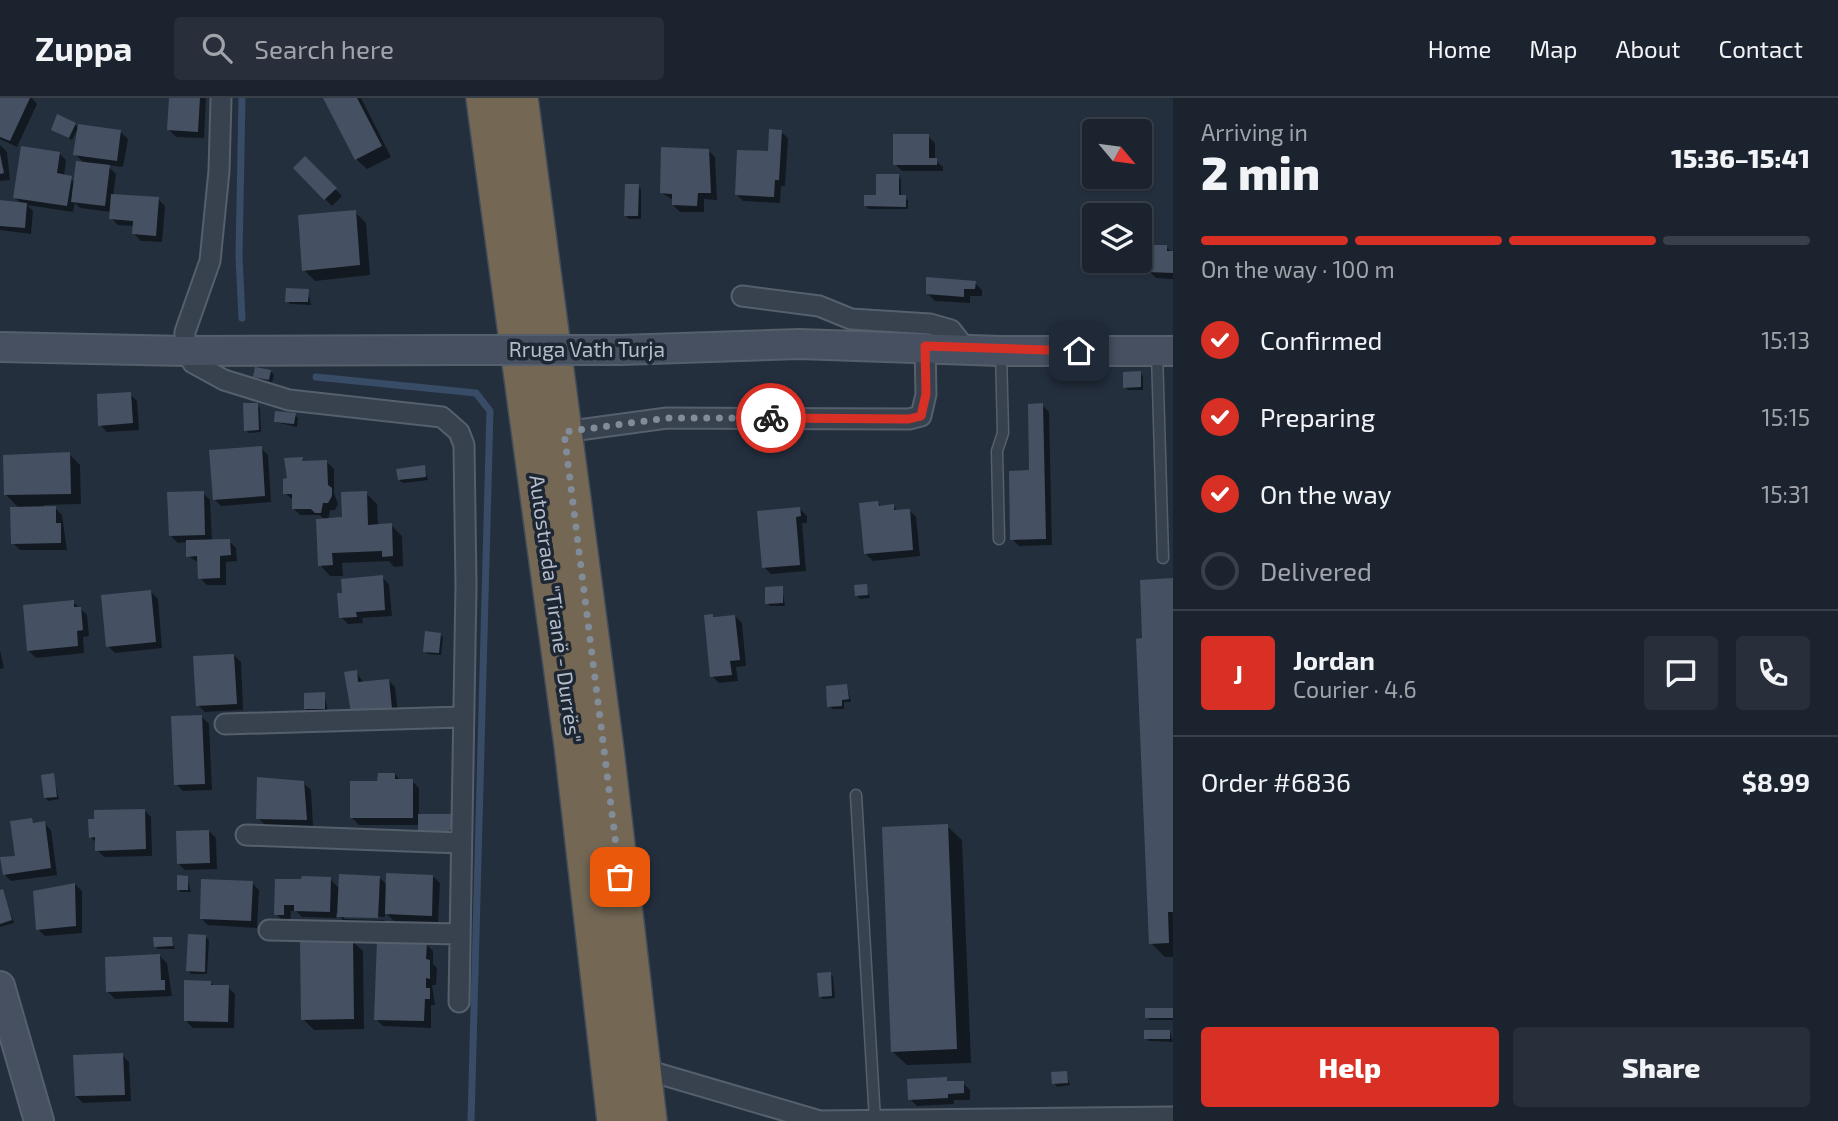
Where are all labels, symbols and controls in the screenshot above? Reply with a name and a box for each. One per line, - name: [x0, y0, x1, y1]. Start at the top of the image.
- search box: [174, 17, 664, 80]
- text: Zuppa: [35, 28, 132, 68]
- icon: search: [198, 29, 236, 67]
- text: Search here: [254, 33, 394, 64]
- text: Home: [1428, 34, 1491, 63]
- text: Map: [1529, 34, 1577, 63]
- text: About: [1615, 34, 1681, 63]
- text: Contact: [1719, 34, 1803, 63]
- text: Arriving in: [1201, 118, 1308, 146]
- north arrow: [1082, 119, 1152, 189]
- map controls: [1082, 119, 1152, 273]
- text: 15:36–15:41: [1671, 142, 1810, 173]
- text: 2 min: [1201, 144, 1320, 199]
- button: layers: [1082, 203, 1152, 273]
- text: On the way · 100 m: [1201, 255, 1395, 283]
- pin: [1049, 321, 1109, 381]
- icon: check: [1201, 321, 1239, 359]
- text: Confirmed: [1260, 324, 1383, 355]
- text: 15:13: [1761, 326, 1810, 354]
- icon: home: [1060, 332, 1098, 370]
- street label: Rruga Vath Turja: [509, 336, 665, 362]
- courier: [736, 383, 806, 453]
- icon: check: [1201, 398, 1239, 436]
- icon: bike: [752, 399, 790, 437]
- text: Preparing: [1260, 401, 1375, 432]
- text: 15:15: [1762, 403, 1810, 431]
- street label: Autostrada "Tiranë - Durrës": [525, 473, 588, 744]
- icon: check: [1201, 475, 1239, 513]
- text: On the way: [1260, 478, 1391, 509]
- text: 15:31: [1761, 480, 1810, 508]
- text: Delivered: [1260, 555, 1372, 586]
- button: chat: [1644, 636, 1718, 710]
- button: phone: [1736, 636, 1810, 710]
- text: Jordan: [1293, 644, 1375, 675]
- text: J: [1233, 658, 1243, 689]
- text: Courier · 4.6: [1293, 675, 1417, 703]
- text: Order #6836: [1201, 766, 1351, 797]
- text: $8.99: [1742, 766, 1810, 797]
- pin: [590, 847, 650, 907]
- icon: bag: [601, 858, 639, 896]
- button: Help: [1201, 1027, 1499, 1107]
- button: Share: [1513, 1027, 1810, 1107]

